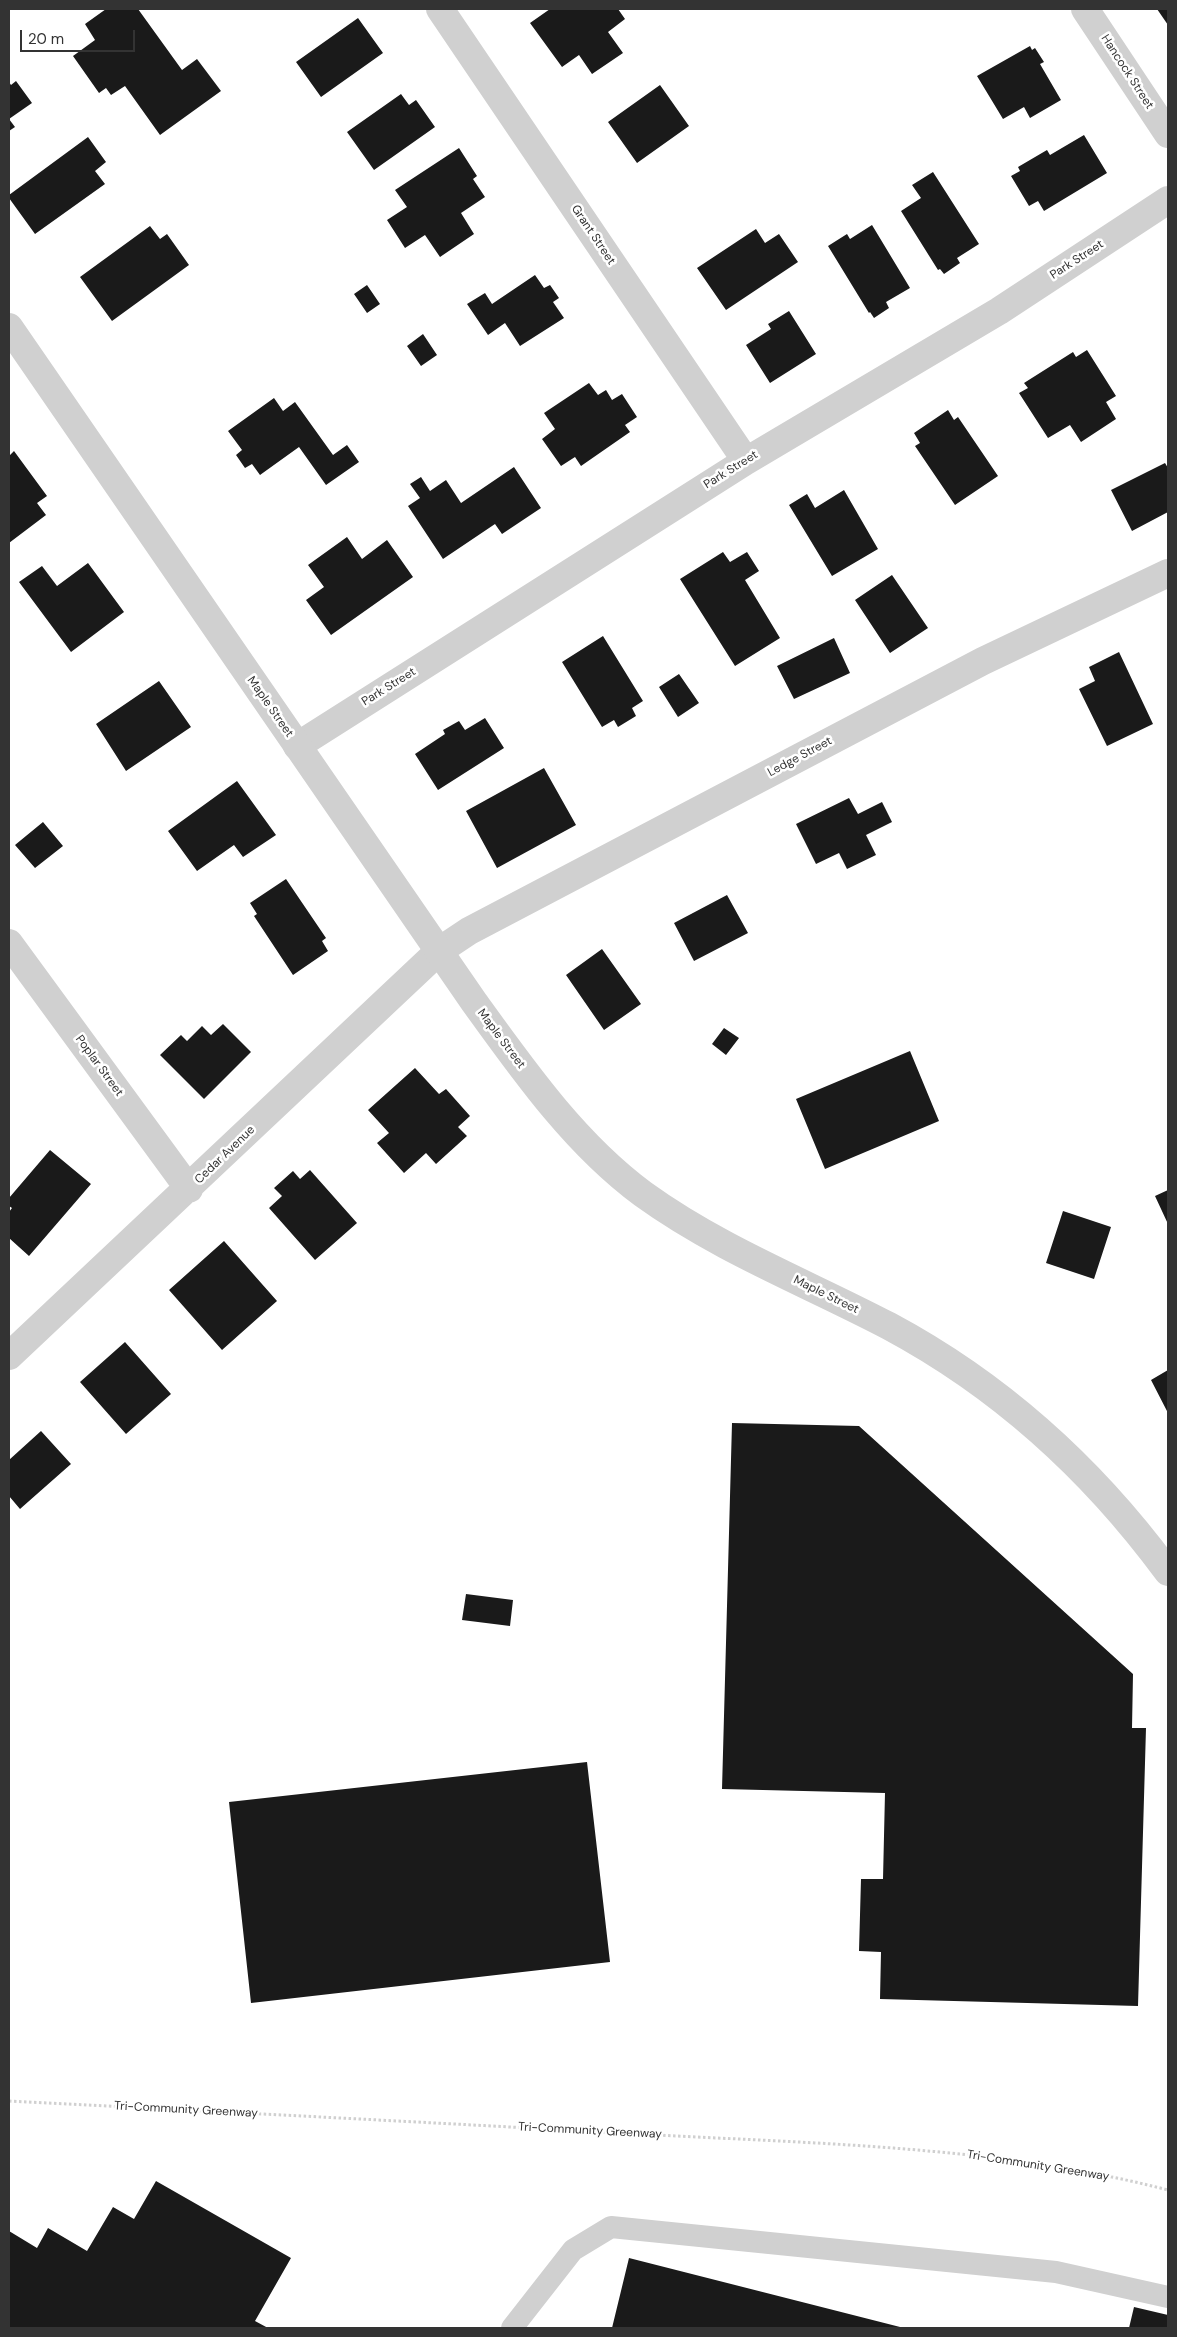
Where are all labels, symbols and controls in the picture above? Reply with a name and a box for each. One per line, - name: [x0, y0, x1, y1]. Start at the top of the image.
- scale bar: [22, 20, 138, 52]
- text: 20 m: [28, 29, 64, 49]
- street label: Hancock Street: [1098, 32, 1156, 112]
- street label: Grant Street: [568, 202, 618, 268]
- street label: Park Street: [1048, 237, 1106, 283]
- street label: Park Street: [701, 448, 761, 492]
- street label: Park Street: [359, 665, 419, 709]
- street label: Maple Street: [244, 674, 296, 740]
- street label: Ledge Street: [765, 734, 835, 780]
- street label: Maple Street: [474, 1006, 528, 1072]
- street label: Poplar Street: [72, 1033, 126, 1099]
- street label: Cedar Avenue: [192, 1123, 258, 1187]
- street label: Maple Street: [791, 1273, 861, 1317]
- street label: Tri-Community Greenway: [114, 2099, 258, 2121]
- street label: Tri-Community Greenway: [518, 2120, 662, 2142]
- street label: Tri-Community Greenway: [966, 2148, 1110, 2184]

